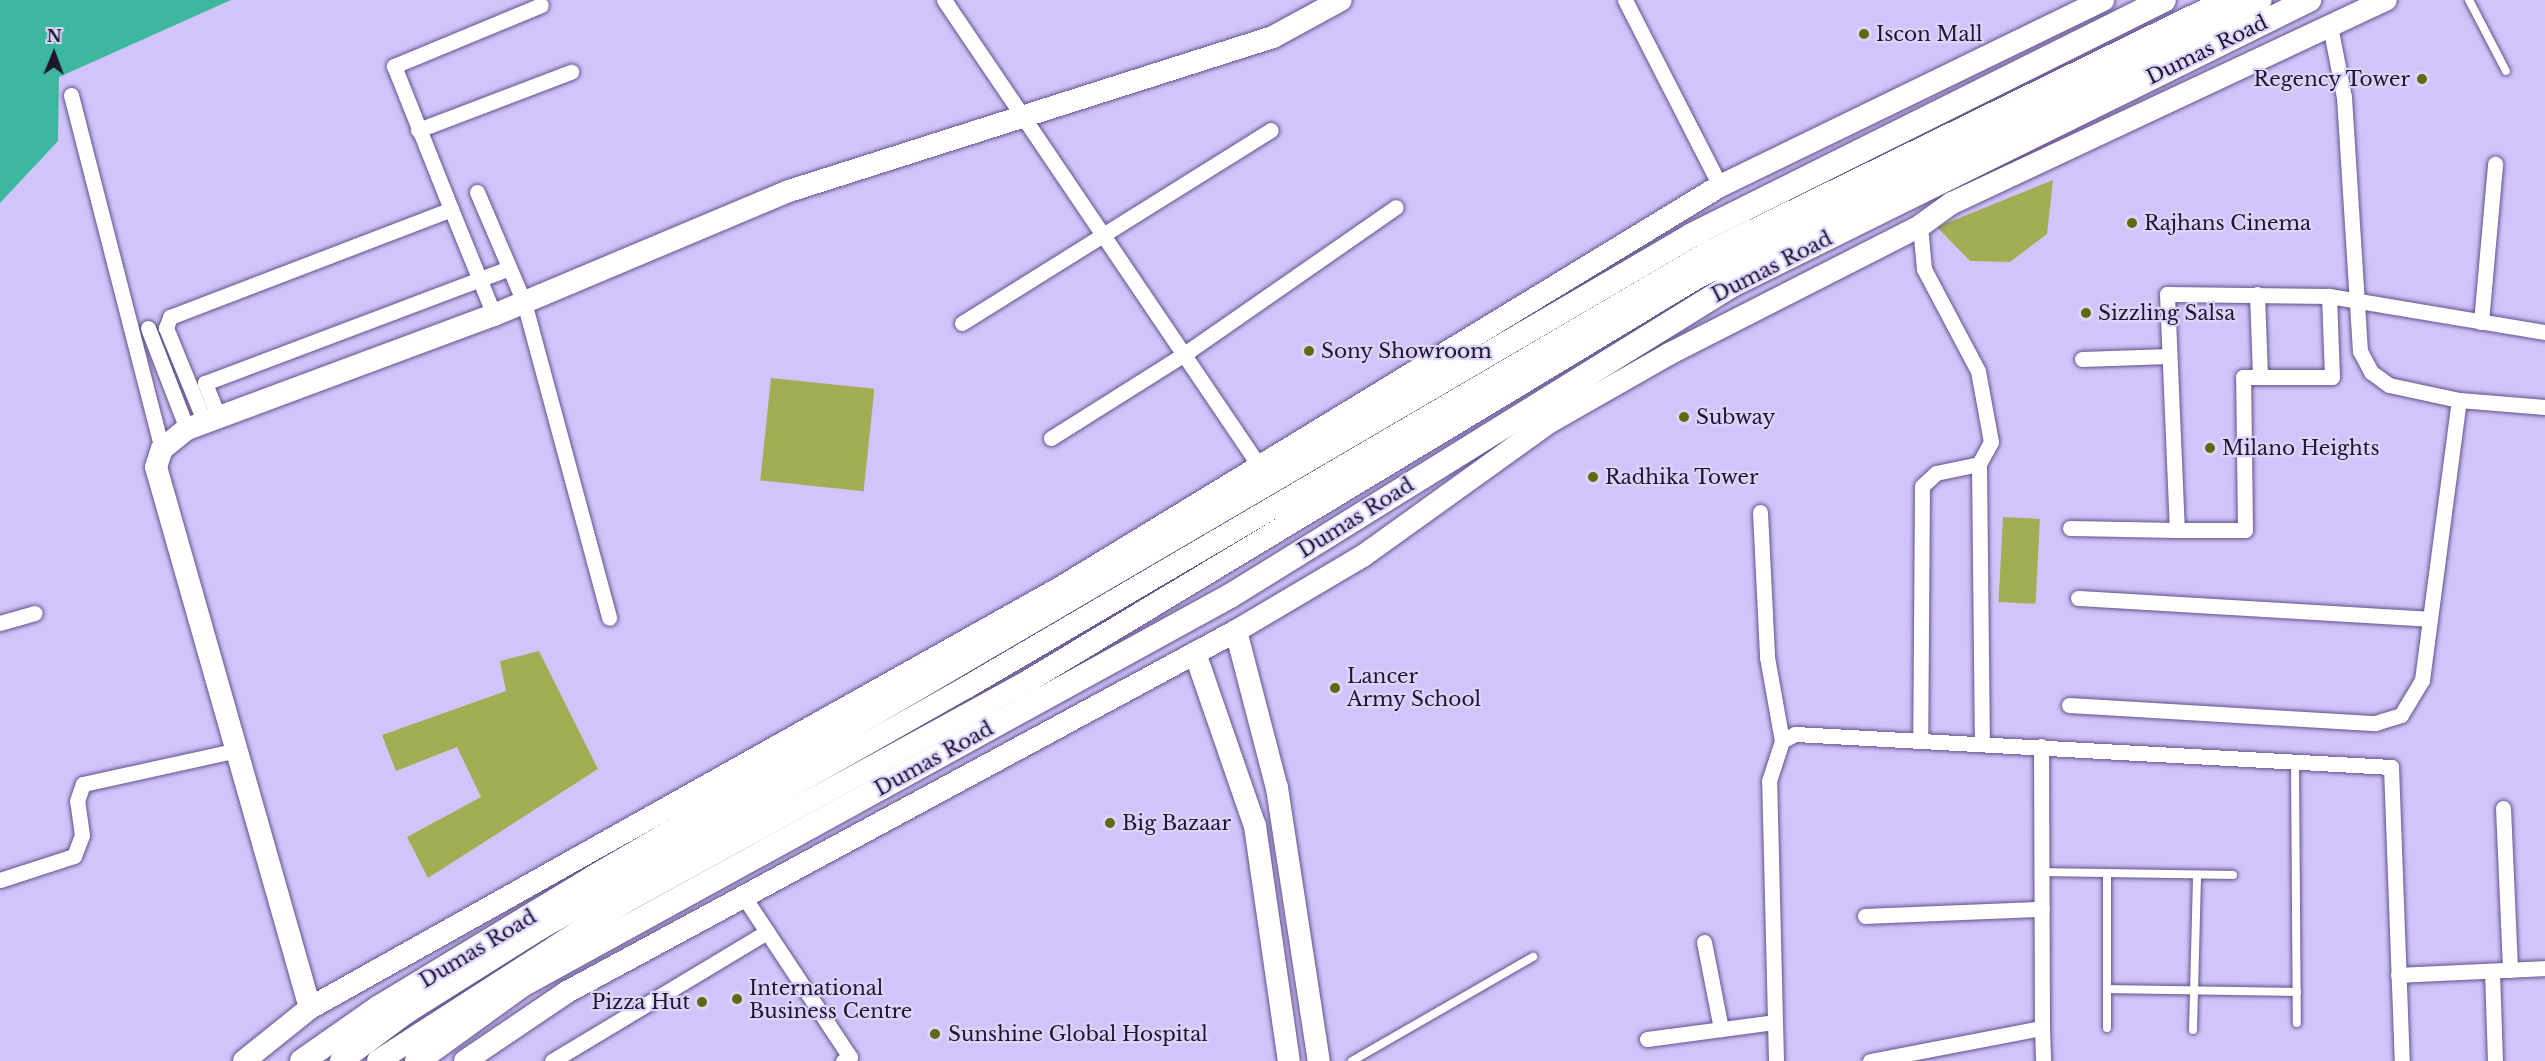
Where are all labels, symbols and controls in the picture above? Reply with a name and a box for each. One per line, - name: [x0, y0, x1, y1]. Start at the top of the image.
- street label: Dumas Road: [2143, 10, 2271, 90]
- place label: Iscon Mall: [1876, 22, 1982, 46]
- north arrow: [24, 24, 84, 84]
- text: N: [47, 26, 62, 46]
- marker: Iscon Mall: [1857, 27, 1871, 41]
- place label: Regency Tower: [2252, 67, 2410, 91]
- marker: Regency Tower: [2415, 72, 2429, 86]
- place label: Rajhans Cinema: [2144, 211, 2311, 235]
- marker: Rajhans Cinema: [2125, 216, 2139, 230]
- street label: Dumas Road: [1708, 226, 1836, 308]
- place label: Sizzling Salsa: [2098, 301, 2235, 325]
- marker: Sizzling Salsa: [2079, 306, 2093, 320]
- place label: Sony Showroom: [1321, 339, 1492, 363]
- marker: Sony Showroom: [1302, 344, 1316, 358]
- place label: Subway: [1696, 405, 1775, 429]
- marker: Subway: [1677, 410, 1691, 424]
- place label: Milano Heights: [2222, 436, 2379, 460]
- marker: Milano Heights: [2203, 441, 2217, 455]
- place label: Radhika Tower: [1605, 465, 1759, 489]
- marker: Radhika Tower: [1586, 470, 1600, 484]
- street label: Dumas Road: [1294, 473, 1418, 563]
- place label: Lancer Army School: [1347, 664, 1482, 711]
- marker: Lancer Army School: [1328, 681, 1342, 695]
- street label: Dumas Road: [871, 717, 997, 801]
- place label: Big Bazaar: [1122, 811, 1231, 835]
- marker: Big Bazaar: [1103, 816, 1117, 830]
- street label: Dumas Road: [415, 905, 541, 993]
- place label: International Business Centre: [749, 976, 912, 1023]
- place label: Pizza Hut: [591, 990, 690, 1014]
- marker: International Business Centre: [730, 992, 744, 1006]
- marker: Pizza Hut: [695, 995, 709, 1009]
- place label: Sunshine Global Hospital: [948, 1022, 1208, 1046]
- marker: Sunshine Global Hospital: [926, 1025, 944, 1043]

